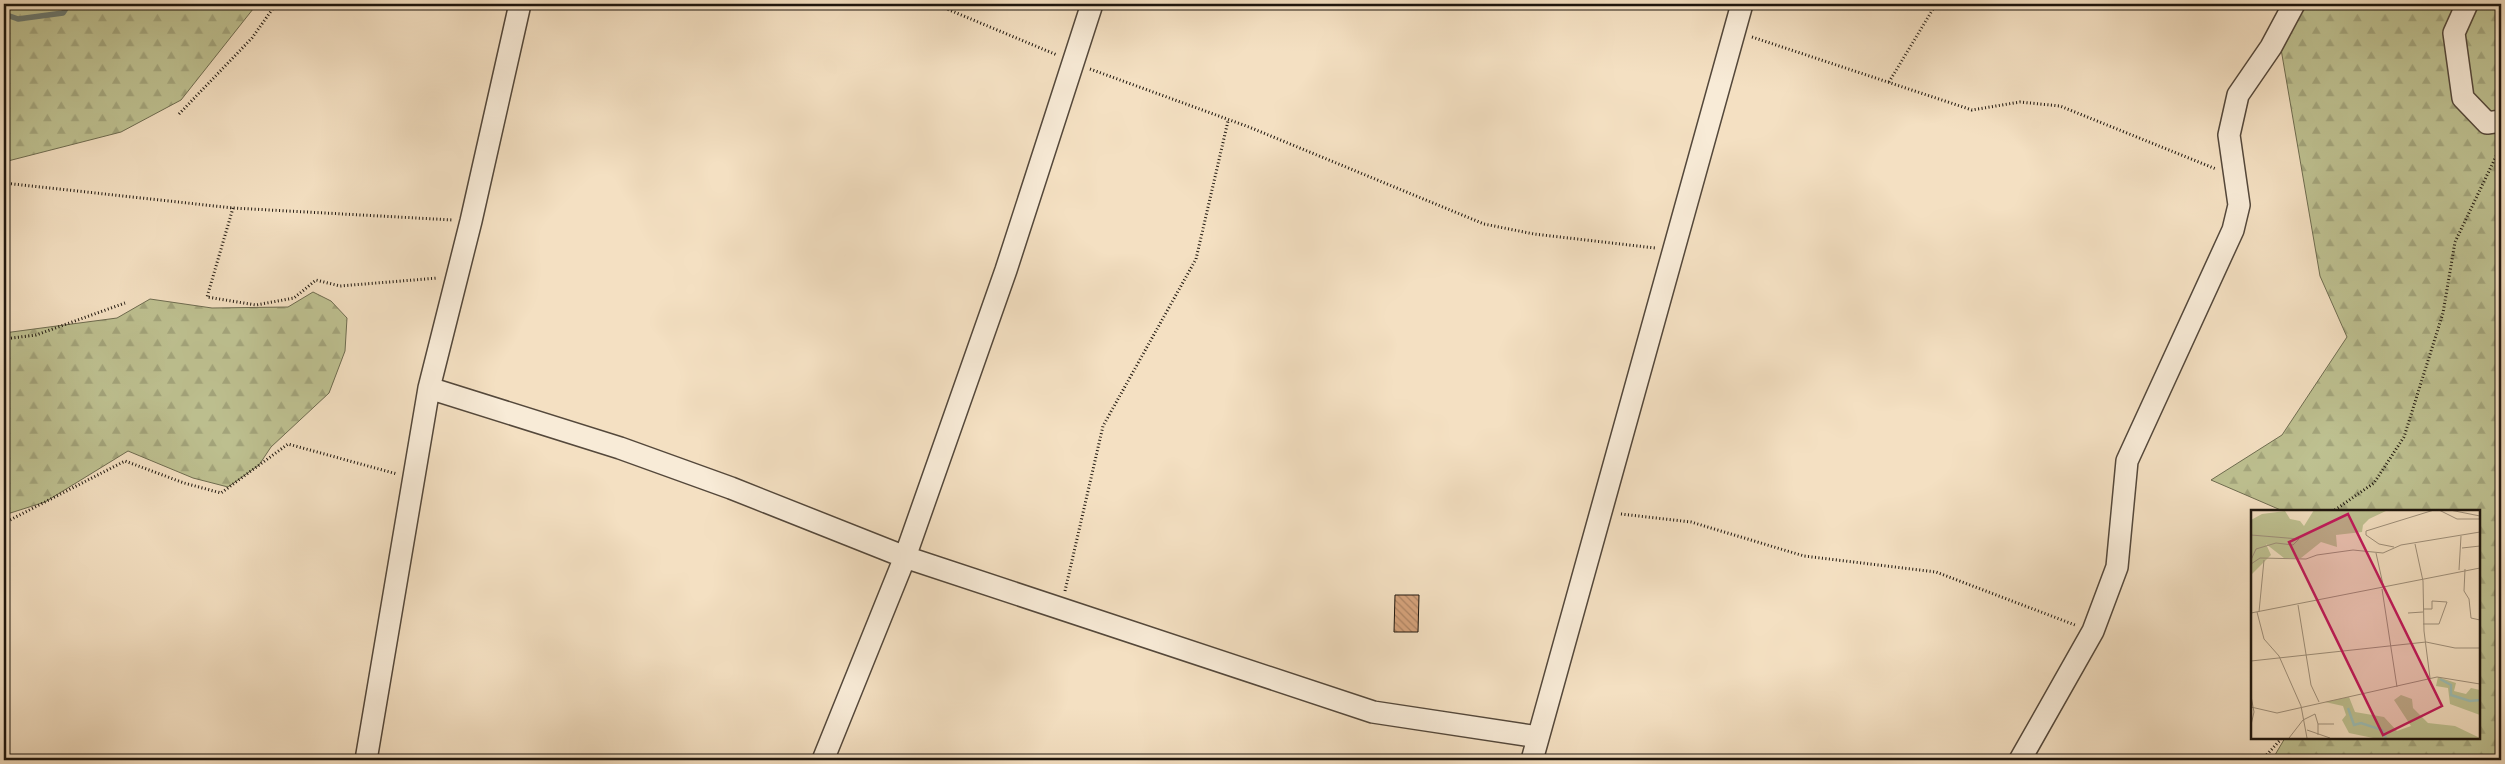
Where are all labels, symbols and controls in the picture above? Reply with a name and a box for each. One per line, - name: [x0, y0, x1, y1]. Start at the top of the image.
- inset map: [2251, 510, 2480, 739]

